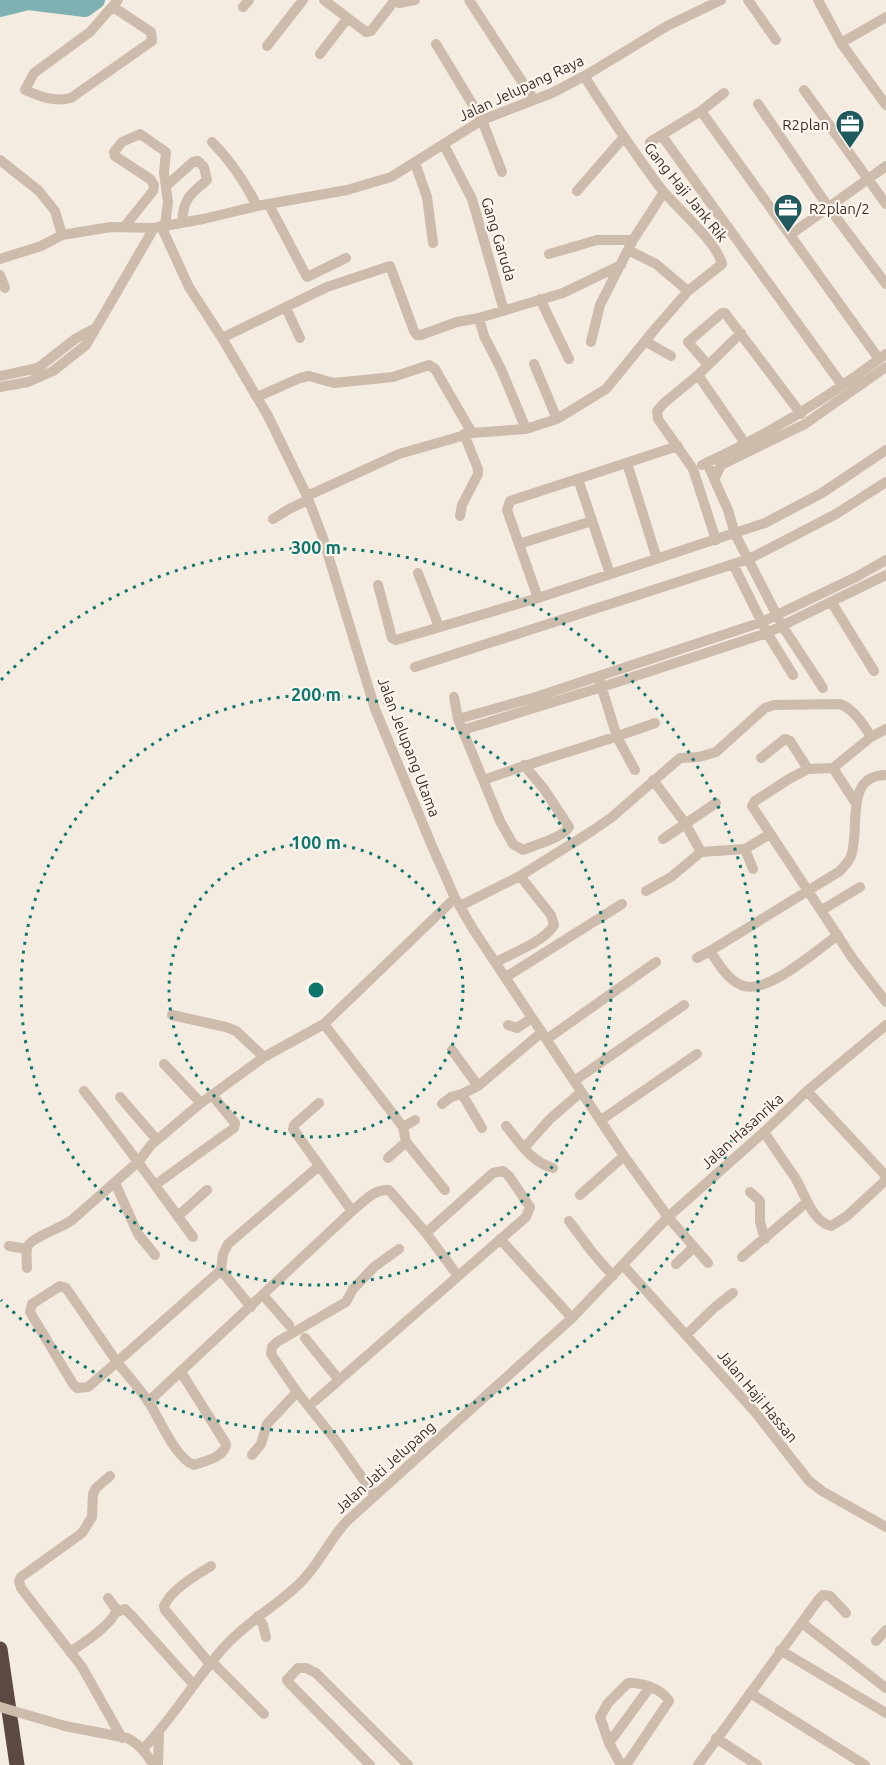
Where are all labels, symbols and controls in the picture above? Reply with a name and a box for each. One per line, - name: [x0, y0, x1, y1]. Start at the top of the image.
- street label: Jalan Jelupang Raya: [456, 52, 586, 124]
- office icon: R2plan: [834, 108, 866, 150]
- place label: R2plan: [782, 116, 829, 133]
- street label: Gang Haji Jank Rik: [641, 139, 731, 245]
- office icon: R2plan/2: [772, 192, 804, 234]
- street label: Gang Garuda: [478, 195, 520, 283]
- place label: R2plan/2: [809, 200, 870, 217]
- text: 300 m: [291, 537, 341, 557]
- street label: Jalan Jelupang Utama: [374, 675, 444, 819]
- text: 200 m: [291, 684, 341, 704]
- text: 100 m: [291, 832, 341, 852]
- centre of rings: [306, 980, 326, 1000]
- street label: Jalan Hasanrika: [698, 1090, 786, 1172]
- street label: Jalan Haji Hassan: [714, 1346, 802, 1446]
- street label: Jalan Jati Jelupang: [332, 1418, 438, 1516]

